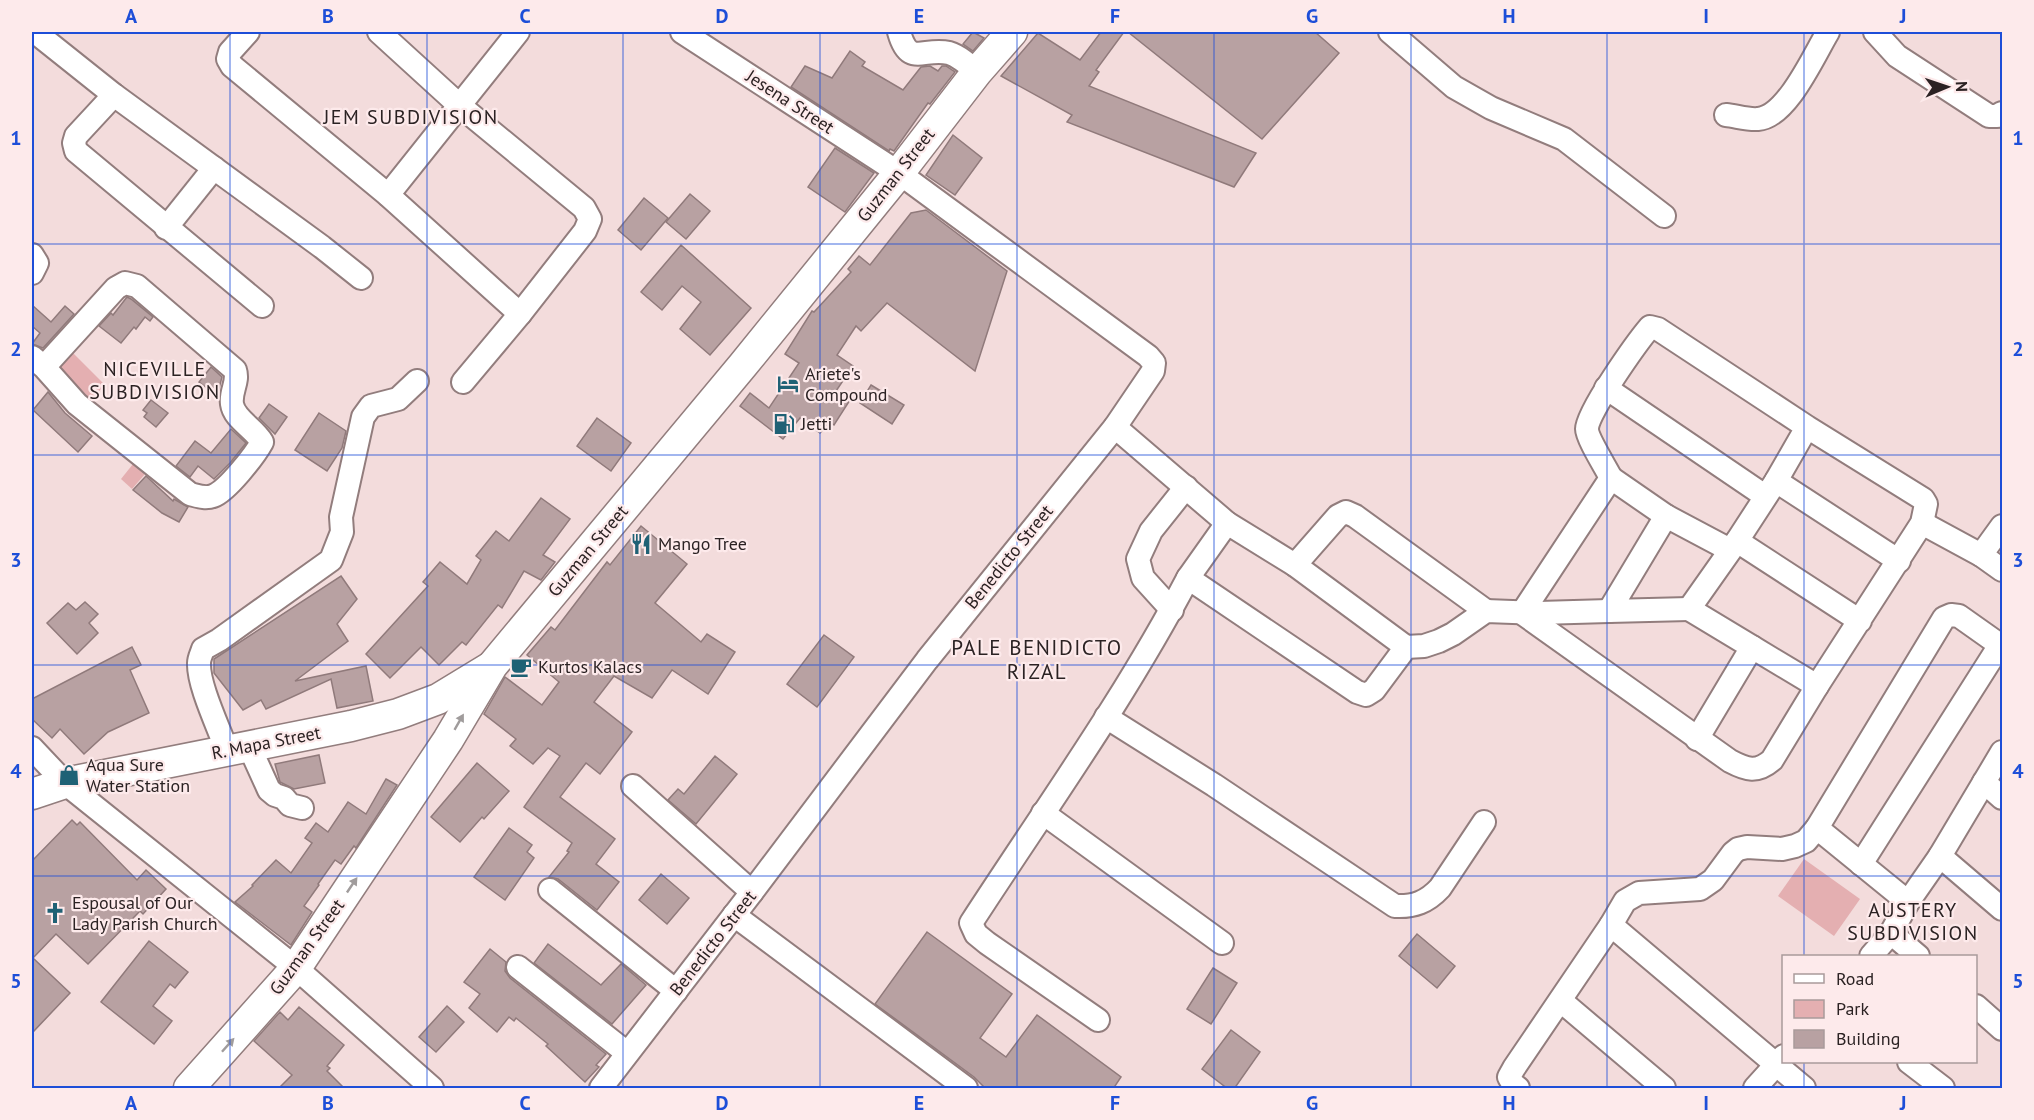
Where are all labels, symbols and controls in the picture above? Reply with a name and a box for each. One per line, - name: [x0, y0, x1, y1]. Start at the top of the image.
- text: A: [125, 3, 138, 29]
- text: B: [322, 3, 334, 29]
- text: C: [519, 3, 531, 29]
- text: D: [716, 3, 729, 29]
- text: E: [914, 3, 924, 29]
- text: F: [1110, 3, 1120, 29]
- text: G: [1306, 3, 1318, 29]
- text: H: [1502, 3, 1516, 29]
- text: I: [1703, 3, 1709, 29]
- text: J: [1899, 3, 1906, 29]
- north arrow: [1917, 57, 1977, 117]
- street label: Jesena Street: [741, 64, 839, 139]
- text: N: [1952, 81, 1972, 92]
- district label: JEM SUBDIVISION: [322, 104, 499, 130]
- street label: Guzman Street: [852, 123, 939, 226]
- text: 1: [10, 125, 22, 151]
- text: 1: [2012, 125, 2024, 151]
- text: 2: [10, 336, 22, 362]
- text: 2: [2012, 336, 2024, 362]
- district label: NICEVILLE SUBDIVISION: [89, 356, 221, 405]
- place label: Ariete's Compound: [805, 362, 888, 406]
- hotel icon: Ariete's Compound: [776, 372, 800, 396]
- fuel station icon: Jetti: [772, 412, 796, 436]
- place label: Jetti: [800, 412, 832, 435]
- street label: Guzman Street: [543, 500, 633, 601]
- street label: Benedicto Street: [960, 500, 1058, 614]
- restaurant icon: Mango Tree: [629, 532, 653, 556]
- place label: Mango Tree: [658, 532, 747, 555]
- text: 3: [10, 547, 22, 573]
- text: 3: [2012, 547, 2024, 573]
- district label: PALE BENIDICTO RIZAL: [951, 634, 1123, 685]
- cafe icon: Kurtos Kalacs: [509, 655, 533, 679]
- place label: Kurtos Kalacs: [538, 655, 642, 678]
- one-way arrow: [454, 713, 464, 730]
- street label: R. Mapa Street: [209, 721, 322, 764]
- place label: Aqua Sure Water Station: [86, 753, 190, 797]
- text: 4: [10, 758, 22, 784]
- text: 4: [2012, 758, 2024, 784]
- shop icon: Aqua Sure Water Station: [57, 763, 81, 787]
- one-way arrow: [346, 877, 358, 893]
- street label: Benedicto Street: [664, 885, 761, 1000]
- place label: Espousal of Our Lady Parish Church: [72, 891, 218, 935]
- street label: Guzman Street: [264, 894, 349, 999]
- district label: AUSTERY SUBDIVISION: [1847, 897, 1979, 946]
- church icon: Espousal of Our Lady Parish Church: [43, 901, 67, 925]
- legend: [1782, 955, 1977, 1063]
- text: Road: [1836, 967, 1874, 990]
- text: 5: [10, 968, 22, 994]
- text: 5: [2012, 968, 2024, 994]
- text: Park: [1836, 997, 1869, 1020]
- text: Building: [1836, 1027, 1900, 1050]
- one-way arrow: [221, 1038, 234, 1053]
- text: A: [125, 1090, 138, 1116]
- text: B: [322, 1090, 334, 1116]
- text: C: [519, 1090, 531, 1116]
- text: D: [716, 1090, 729, 1116]
- text: E: [914, 1090, 924, 1116]
- text: F: [1110, 1090, 1120, 1116]
- text: G: [1306, 1090, 1318, 1116]
- text: H: [1502, 1090, 1516, 1116]
- text: I: [1703, 1090, 1709, 1116]
- text: J: [1899, 1090, 1906, 1116]

